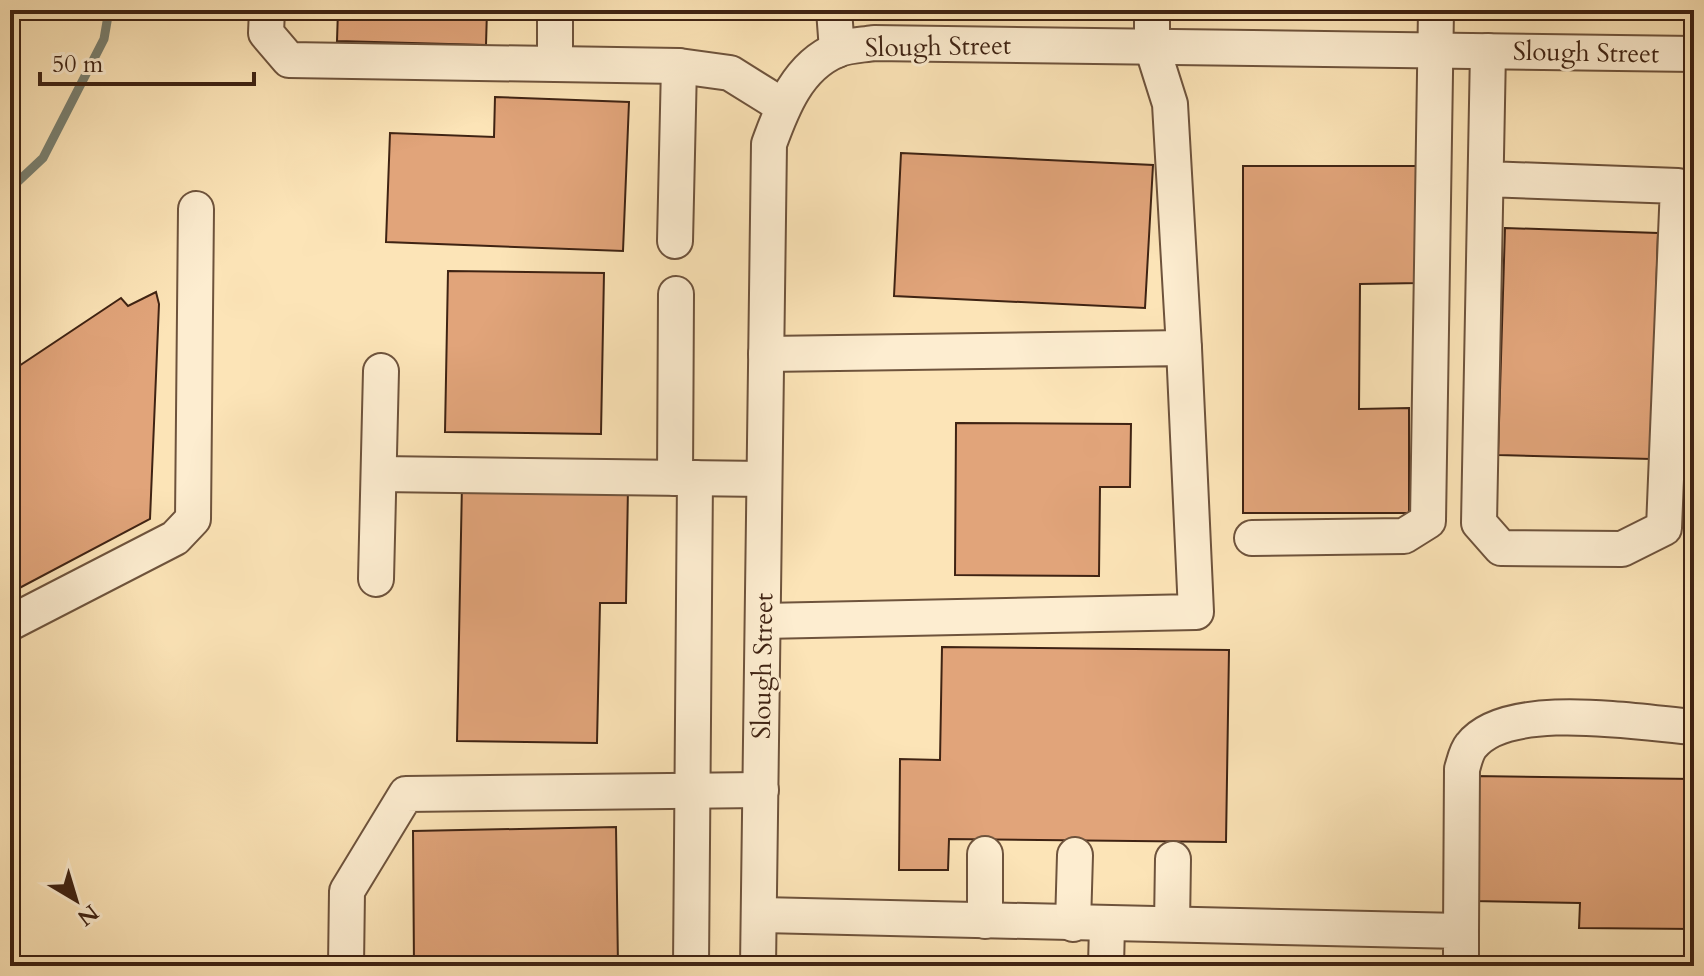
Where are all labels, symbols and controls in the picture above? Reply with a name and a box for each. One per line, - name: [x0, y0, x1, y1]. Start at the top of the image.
- street label: Slough Street: [865, 28, 1011, 65]
- street label: Slough Street: [1513, 34, 1659, 71]
- scale bar: [40, 36, 254, 86]
- text: 50 m: [52, 48, 104, 81]
- street label: Slough Street: [744, 593, 781, 739]
- north arrow: [36, 860, 116, 940]
- text: N: [71, 897, 104, 933]

